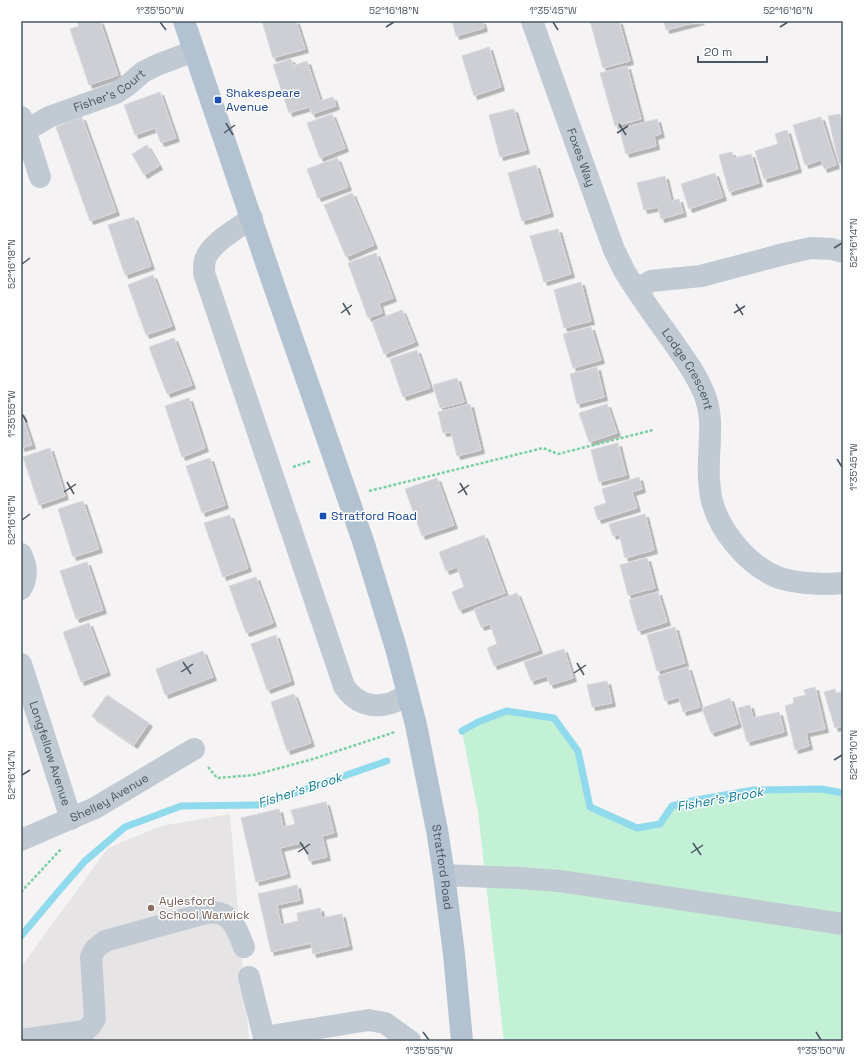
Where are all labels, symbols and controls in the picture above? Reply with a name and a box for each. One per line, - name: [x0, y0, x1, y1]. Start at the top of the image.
- text: 1°35'50"W: [136, 4, 184, 17]
- text: 52°16'18"N: [369, 4, 419, 17]
- text: 1°35'45"W: [529, 4, 577, 17]
- text: 52°16'16"N: [763, 4, 813, 17]
- scale bar: [698, 38, 767, 64]
- text: 20 m: [704, 44, 732, 60]
- street label: Fisher's Court: [71, 66, 149, 116]
- place label: Shakespeare Avenue: [226, 85, 300, 115]
- marker: Shakespeare Avenue: [213, 95, 223, 105]
- street label: Foxes Way: [563, 126, 599, 189]
- text: 52°16'14"N: [847, 218, 860, 268]
- text: 52°16'18"N: [5, 239, 18, 289]
- street label: Lodge Crescent: [658, 325, 717, 411]
- text: 1°35'55"W: [5, 390, 18, 438]
- text: 1°35'45"W: [847, 443, 860, 491]
- text: 52°16'16"N: [5, 495, 18, 545]
- place label: Stratford Road: [331, 508, 417, 524]
- marker: Stratford Road: [318, 511, 328, 521]
- street label: Longfellow Avenue: [25, 699, 74, 808]
- text: 52°16'10"N: [847, 730, 860, 780]
- text: 52°16'14"N: [5, 750, 18, 800]
- water label: Fisher's Brook: [256, 768, 346, 812]
- street label: Shelley Avenue: [68, 770, 152, 826]
- water label: Fisher's Brook: [676, 783, 766, 815]
- street label: Stratford Road: [428, 823, 456, 911]
- place label: Aylesford School Warwick: [159, 893, 250, 923]
- marker: Aylesford School Warwick: [146, 903, 156, 913]
- text: 1°35'55"W: [405, 1044, 453, 1057]
- text: 1°35'50"W: [797, 1044, 845, 1057]

